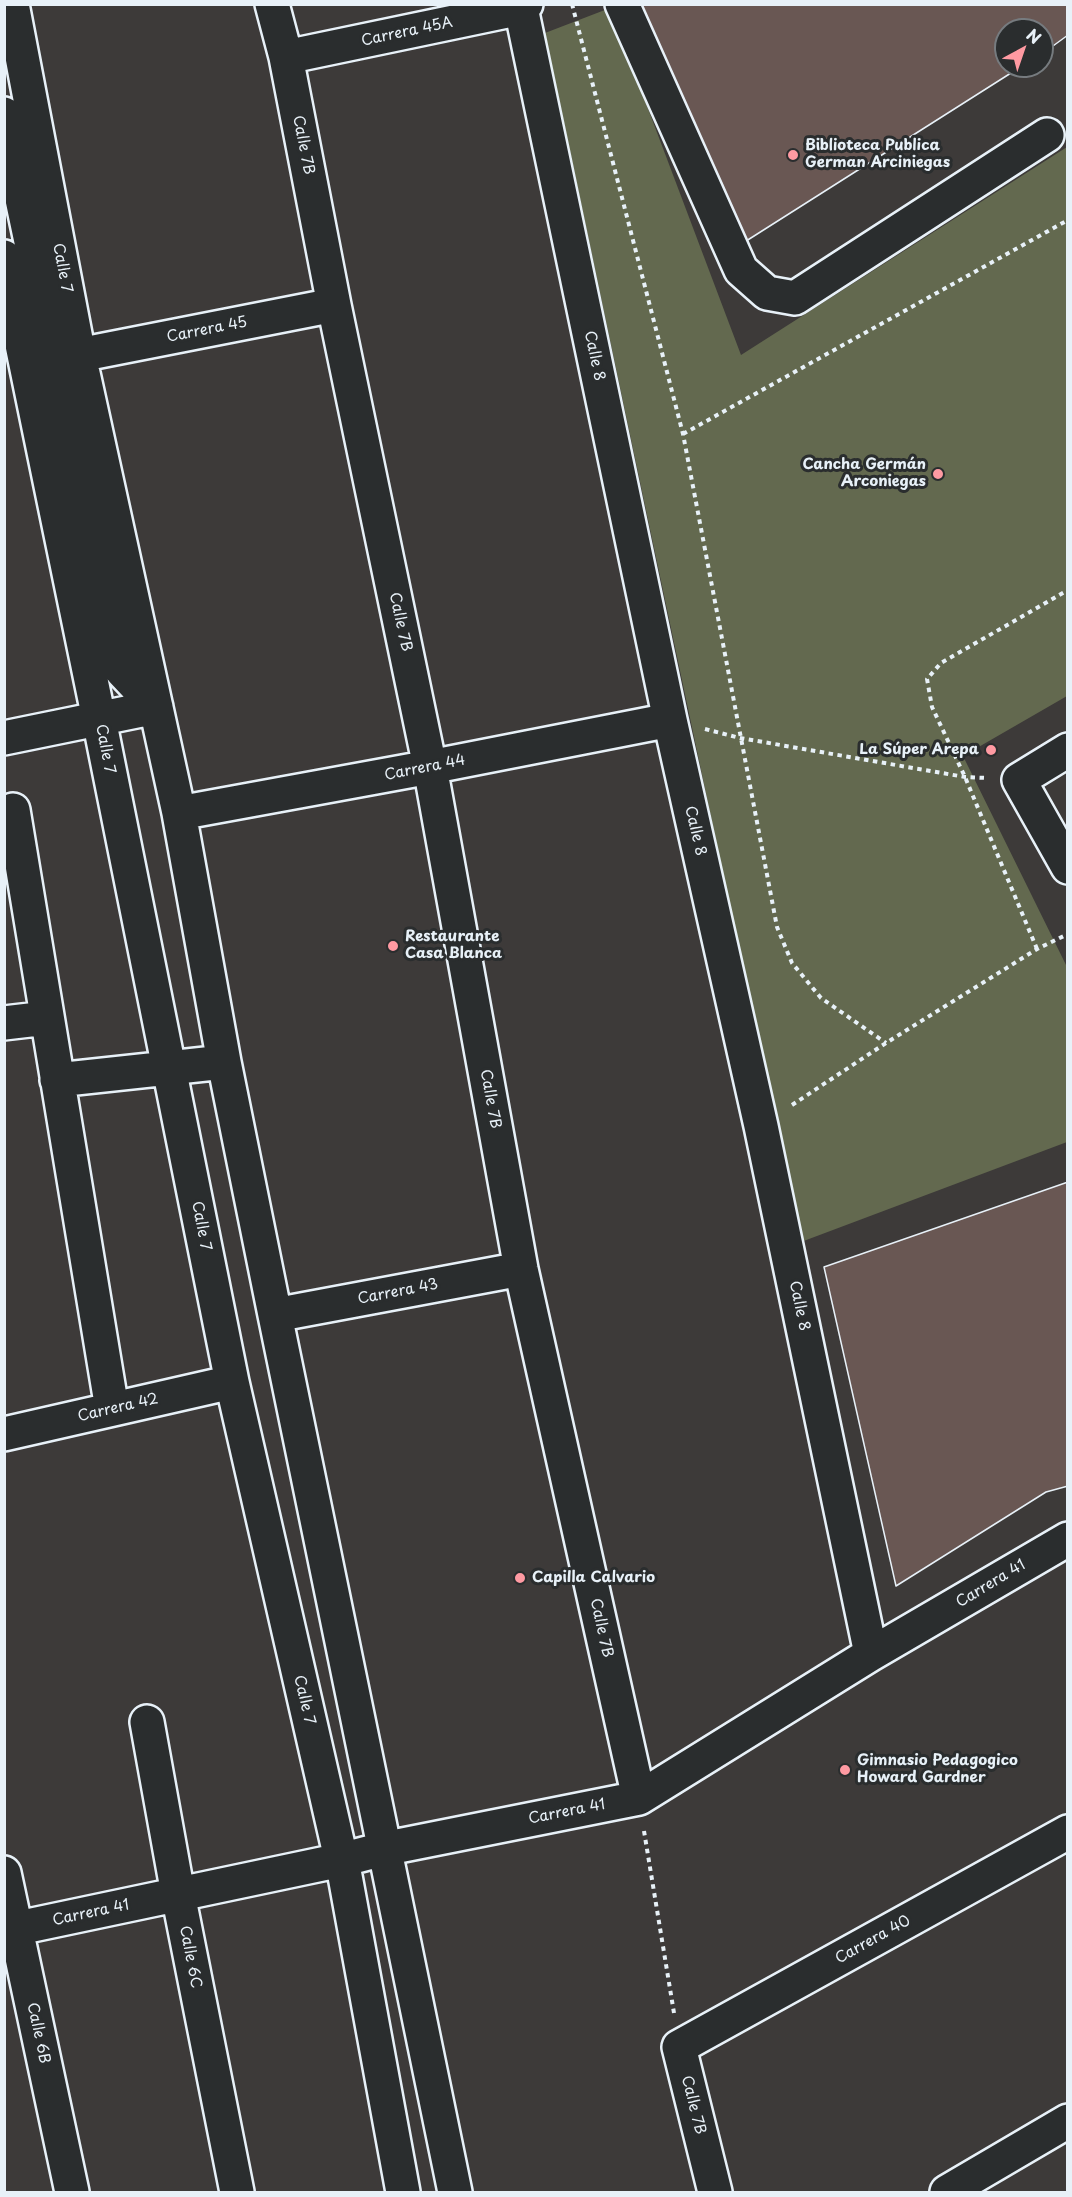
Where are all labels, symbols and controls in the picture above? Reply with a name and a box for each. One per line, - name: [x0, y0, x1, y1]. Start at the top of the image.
- street label: Carrera 45A: [360, 14, 454, 50]
- north arrow: [994, 18, 1054, 78]
- text: N: [1022, 22, 1047, 49]
- street label: Calle 7B: [288, 114, 318, 176]
- place label: Biblioteca Publica German Arciniegas: [805, 137, 950, 172]
- marker: Biblioteca Publica German Arciniegas: [786, 148, 800, 162]
- street label: Calle 7: [48, 242, 76, 294]
- street label: Carrera 45: [165, 313, 249, 347]
- street label: Calle 8: [580, 329, 608, 383]
- place label: Cancha Germán Arconiegas: [802, 456, 926, 491]
- marker: Cancha Germán Arconiegas: [931, 467, 945, 481]
- street label: Calle 7B: [385, 591, 415, 653]
- street label: Calle 7: [91, 723, 119, 775]
- place label: La Súper Arepa: [859, 741, 979, 759]
- marker: La Súper Arepa: [984, 743, 998, 757]
- street label: Carrera 44: [383, 751, 467, 785]
- street label: Calle 8: [681, 804, 709, 858]
- place label: Restaurante Casa Blanca: [405, 928, 502, 963]
- marker: Restaurante Casa Blanca: [386, 939, 400, 953]
- street label: Calle 7B: [476, 1068, 504, 1130]
- street label: Calle 7: [187, 1200, 215, 1252]
- street label: Carrera 43: [356, 1275, 440, 1309]
- street label: Calle 8: [785, 1279, 813, 1333]
- street label: Carrera 42: [76, 1390, 160, 1426]
- street label: Carrera 41: [953, 1556, 1029, 1612]
- place label: Capilla Calvario: [532, 1569, 655, 1587]
- marker: Capilla Calvario: [513, 1571, 527, 1585]
- street label: Calle 7B: [586, 1597, 616, 1659]
- street label: Calle 7: [290, 1674, 318, 1726]
- place label: Gimnasio Pedagogico Howard Gardner: [857, 1752, 1018, 1787]
- marker: Gimnasio Pedagogico Howard Gardner: [838, 1763, 852, 1777]
- street label: Carrera 41: [527, 1796, 607, 1828]
- street label: Carrera 41: [51, 1896, 131, 1930]
- street label: Carrera 40: [832, 1912, 914, 1968]
- street label: Calle 6C: [175, 1924, 205, 1990]
- street label: Calle 6B: [23, 2001, 53, 2065]
- street label: Calle 7B: [677, 2074, 709, 2136]

